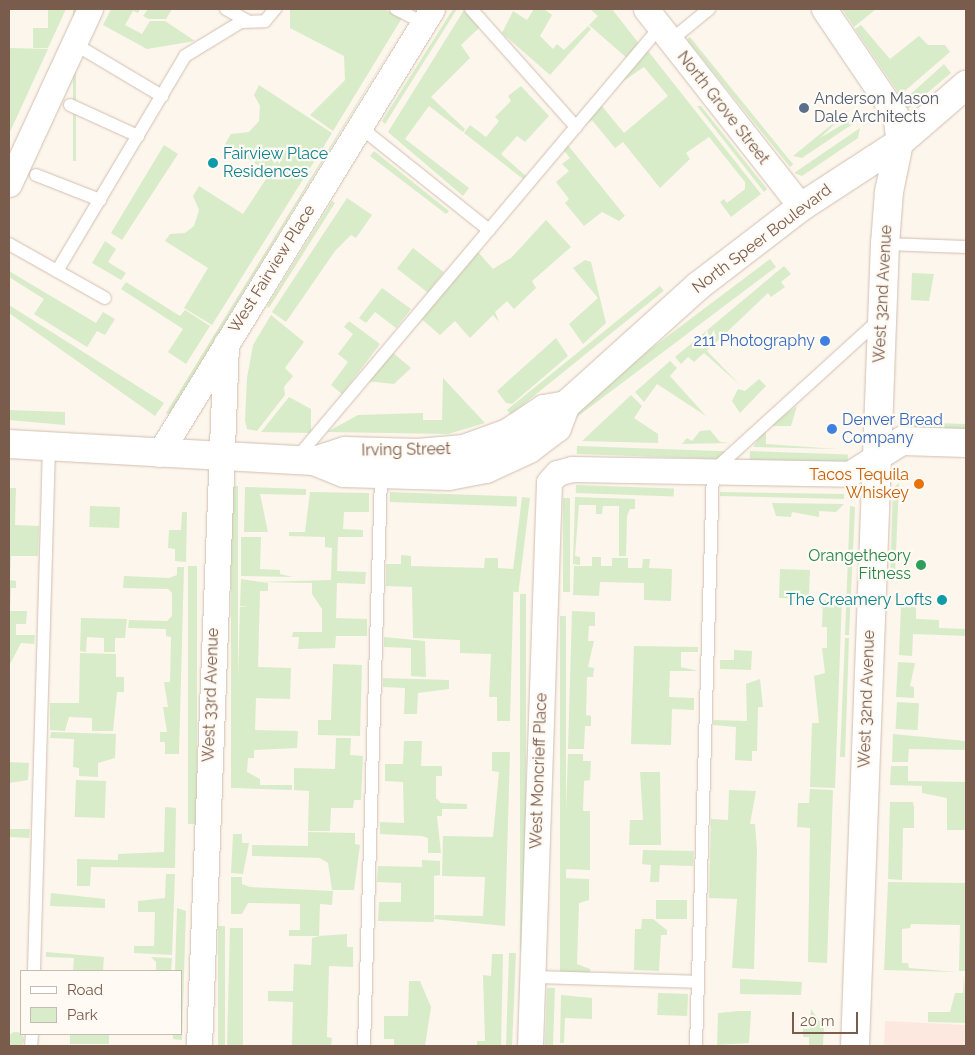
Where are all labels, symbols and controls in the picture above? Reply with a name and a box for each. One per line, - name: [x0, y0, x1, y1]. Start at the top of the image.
- street label: North Grove Street: [673, 48, 773, 168]
- place label: Anderson Mason Dale Architects: [814, 89, 939, 127]
- marker: Anderson Mason Dale Architects: [798, 102, 810, 114]
- place label: Fairview Place Residences: [223, 144, 329, 182]
- marker: Fairview Place Residences: [207, 157, 219, 169]
- street label: North Speer Boulevard: [688, 180, 836, 298]
- street label: West Fairview Place: [225, 201, 319, 337]
- street label: West 32nd Avenue: [870, 224, 896, 364]
- place label: 211 Photography: [694, 331, 815, 351]
- marker: 211 Photography: [819, 335, 831, 347]
- place label: Denver Bread Company: [842, 410, 943, 448]
- marker: Denver Bread Company: [826, 423, 838, 435]
- street label: Irving Street: [361, 440, 451, 460]
- place label: Tacos Tequila Whiskey: [809, 465, 909, 503]
- marker: Tacos Tequila Whiskey: [913, 478, 925, 490]
- place label: Orangetheory Fitness: [808, 546, 911, 584]
- marker: Orangetheory Fitness: [915, 559, 927, 571]
- place label: The Creamery Lofts: [786, 590, 932, 610]
- marker: The Creamery Lofts: [936, 594, 948, 606]
- street label: West 33rd Avenue: [199, 627, 223, 763]
- street label: West 32nd Avenue: [855, 629, 879, 769]
- street label: West Moncrieff Place: [527, 692, 551, 850]
- legend: [20, 970, 182, 1035]
- text: Road: [67, 981, 103, 999]
- scale bar: [795, 1002, 861, 1034]
- text: Park: [67, 1006, 98, 1024]
- text: 20 m: [800, 1012, 835, 1030]

